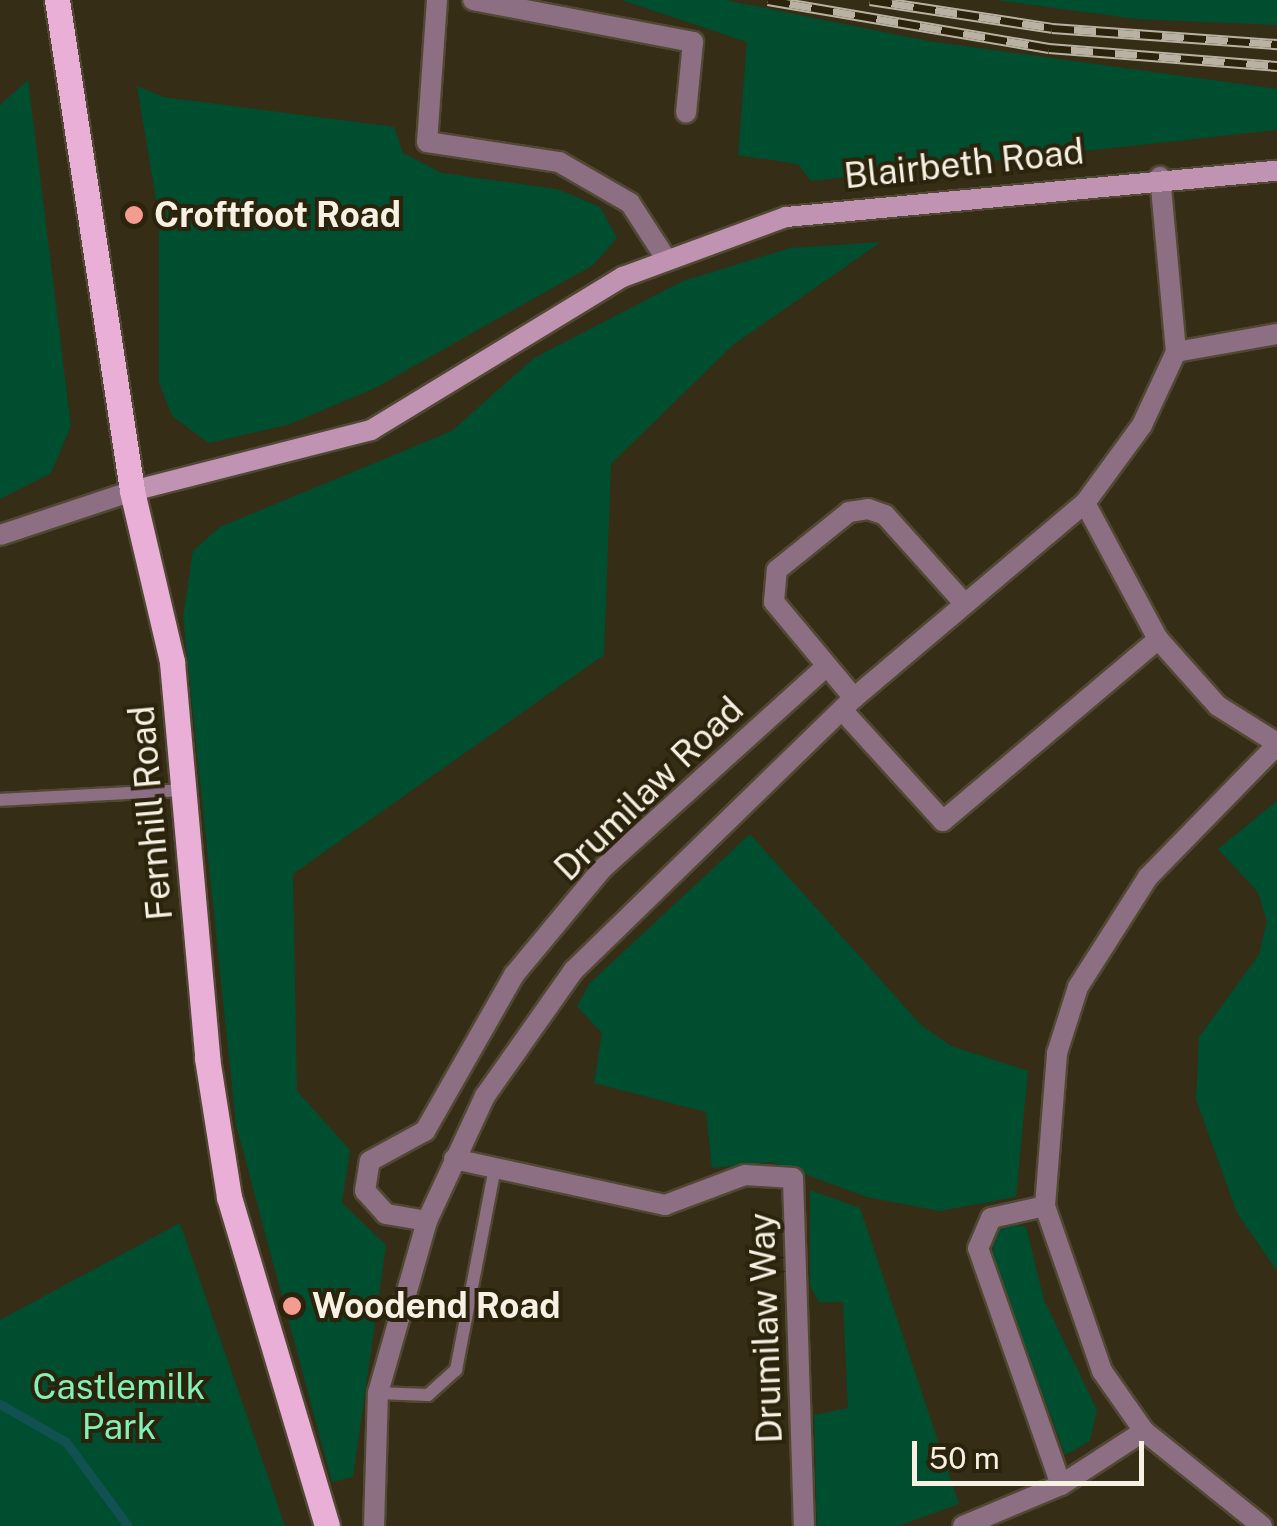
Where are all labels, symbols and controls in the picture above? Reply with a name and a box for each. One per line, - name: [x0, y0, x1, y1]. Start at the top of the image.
- street label: Blairbeth Road: [842, 131, 1086, 197]
- place label: Croftfoot Road: [154, 194, 401, 236]
- marker: Croftfoot Road: [123, 204, 145, 226]
- street label: Drumilaw Road: [546, 689, 752, 889]
- street label: Fernhill Road: [121, 704, 181, 922]
- street label: Drumilaw Way: [741, 1211, 791, 1445]
- place label: Woodend Road: [312, 1285, 561, 1327]
- marker: Woodend Road: [281, 1295, 303, 1317]
- park label: Castlemilk Park: [33, 1366, 205, 1448]
- scale bar: [917, 1421, 1150, 1483]
- text: 50 m: [929, 1440, 1000, 1476]

